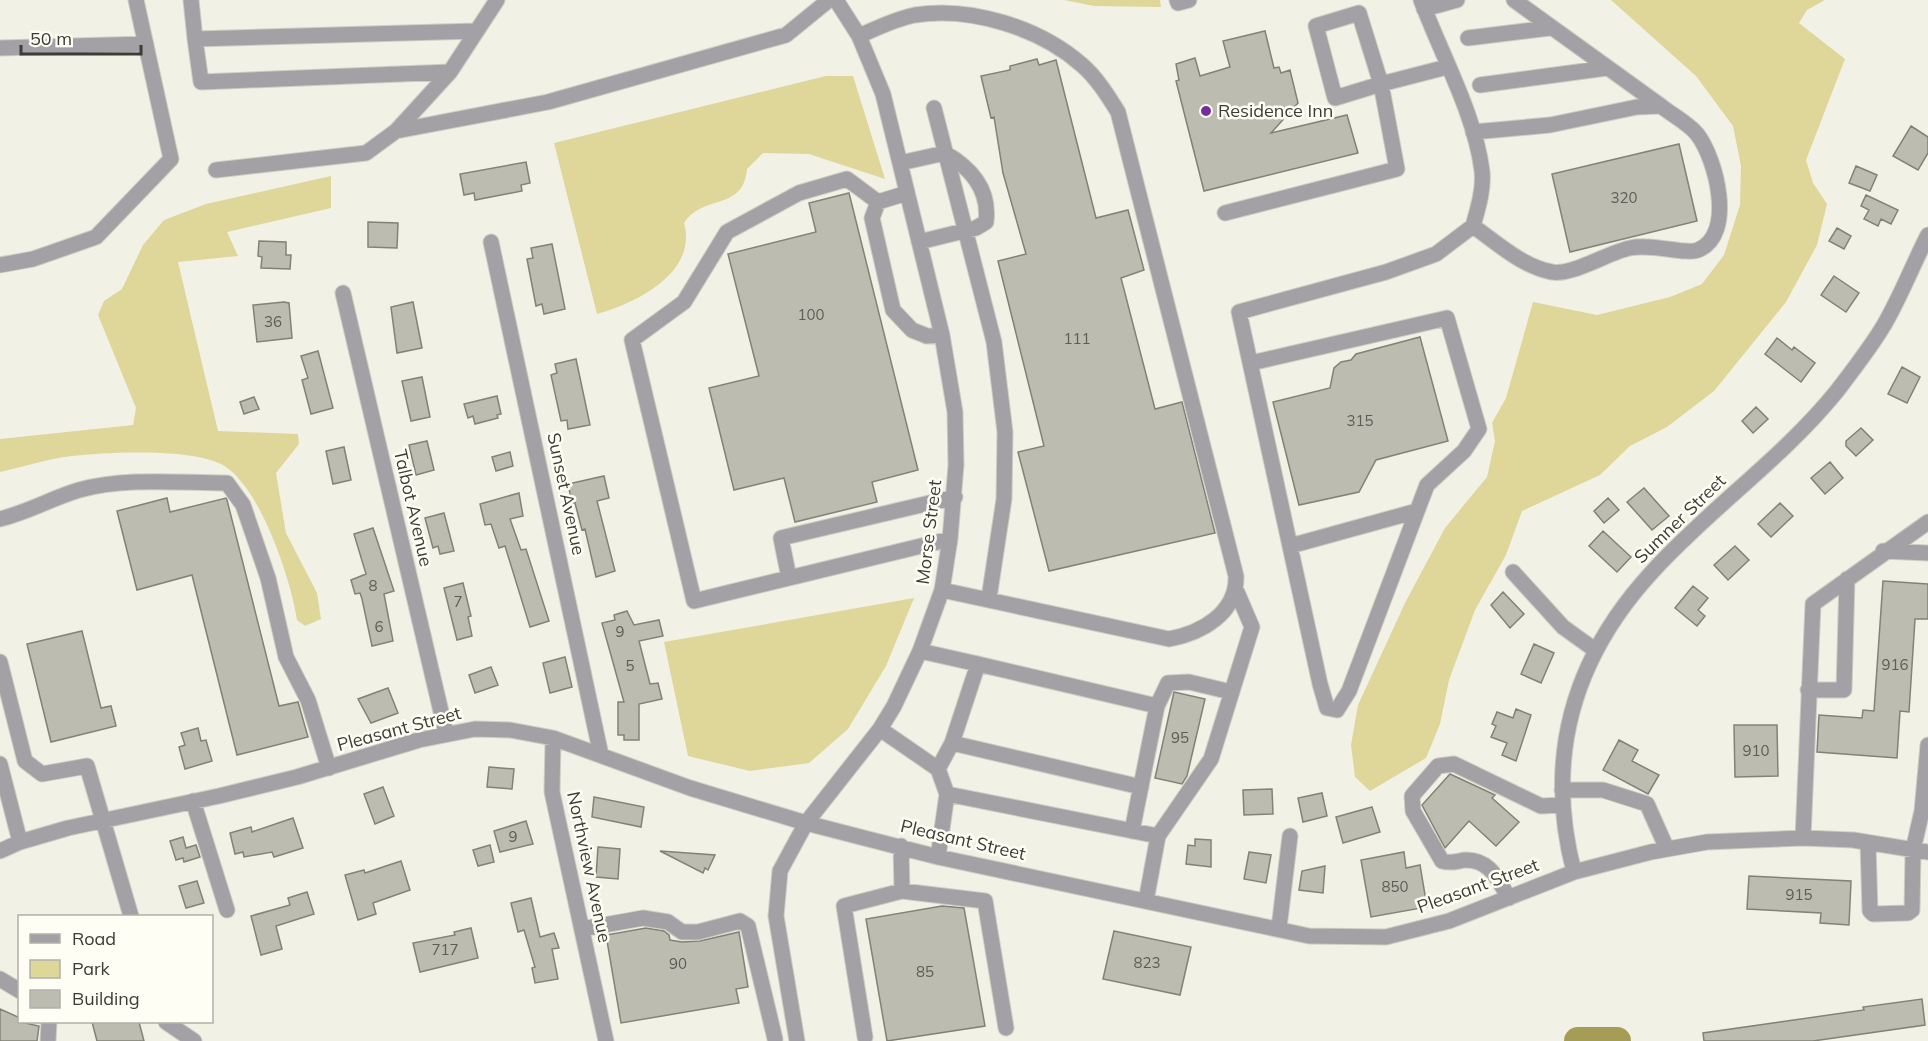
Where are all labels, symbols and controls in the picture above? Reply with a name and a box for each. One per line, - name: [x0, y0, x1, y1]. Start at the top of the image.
- scale bar: [21, 18, 141, 56]
- text: 50 m: [30, 27, 72, 50]
- place label: Residence Inn: [1218, 99, 1333, 122]
- marker: Residence Inn: [1199, 104, 1213, 118]
- house number: 320: [1610, 188, 1638, 207]
- house number: 100: [797, 305, 825, 324]
- house number: 36: [264, 312, 282, 331]
- house number: 111: [1063, 329, 1091, 348]
- house number: 315: [1346, 411, 1374, 430]
- street label: Sunset Avenue: [542, 431, 591, 557]
- street label: Talbot Avenue: [389, 447, 438, 569]
- street label: Sumner Street: [1629, 469, 1730, 568]
- street label: Morse Street: [911, 478, 946, 586]
- house number: 8: [368, 576, 378, 595]
- house number: 7: [453, 592, 463, 611]
- house number: 6: [374, 617, 384, 636]
- house number: 9: [615, 622, 625, 641]
- house number: 916: [1881, 655, 1909, 674]
- house number: 5: [625, 656, 635, 675]
- street label: Pleasant Street: [334, 701, 464, 756]
- house number: 95: [1171, 728, 1189, 747]
- house number: 910: [1742, 741, 1770, 760]
- street label: Northview Avenue: [562, 789, 617, 945]
- street label: Pleasant Street: [898, 814, 1028, 865]
- house number: 9: [508, 827, 518, 846]
- street label: Pleasant Street: [1414, 853, 1542, 918]
- house number: 850: [1381, 877, 1409, 896]
- house number: 915: [1785, 885, 1813, 904]
- legend: [18, 915, 213, 1023]
- text: Road: [72, 927, 116, 950]
- house number: 717: [431, 940, 459, 959]
- house number: 823: [1133, 953, 1161, 972]
- house number: 90: [669, 954, 687, 973]
- text: Park: [72, 957, 111, 980]
- house number: 85: [916, 962, 934, 981]
- text: Building: [72, 987, 140, 1010]

